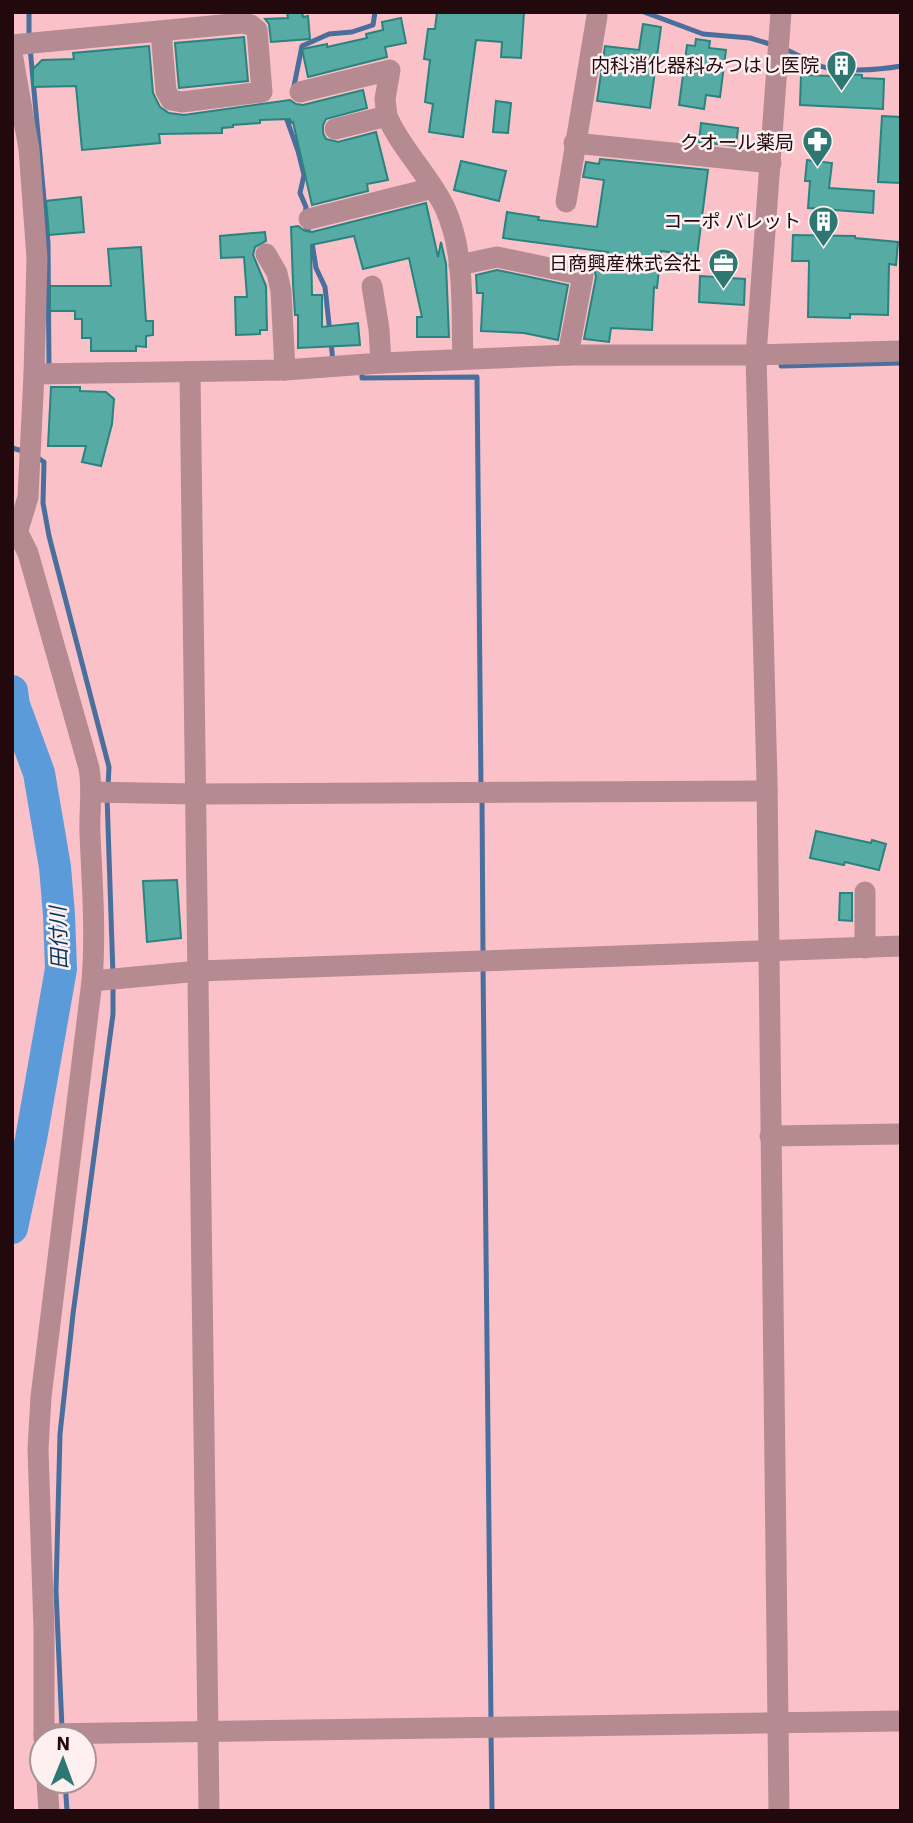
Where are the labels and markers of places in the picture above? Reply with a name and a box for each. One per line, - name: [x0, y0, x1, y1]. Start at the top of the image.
- building icon: 内科消化器科みつはし医院: [825, 48, 859, 92]
- place label: 内科消化器科みつはし医院: [591, 53, 819, 77]
- pharmacy icon: クオール薬局: [800, 125, 834, 169]
- place label: クオール薬局: [680, 130, 794, 154]
- building icon: コーポ バレット: [807, 204, 841, 248]
- place label: コーポ バレット: [664, 209, 801, 233]
- office icon: 日商興産株式会社: [707, 246, 741, 290]
- place label: 日商興産株式会社: [549, 251, 701, 275]

